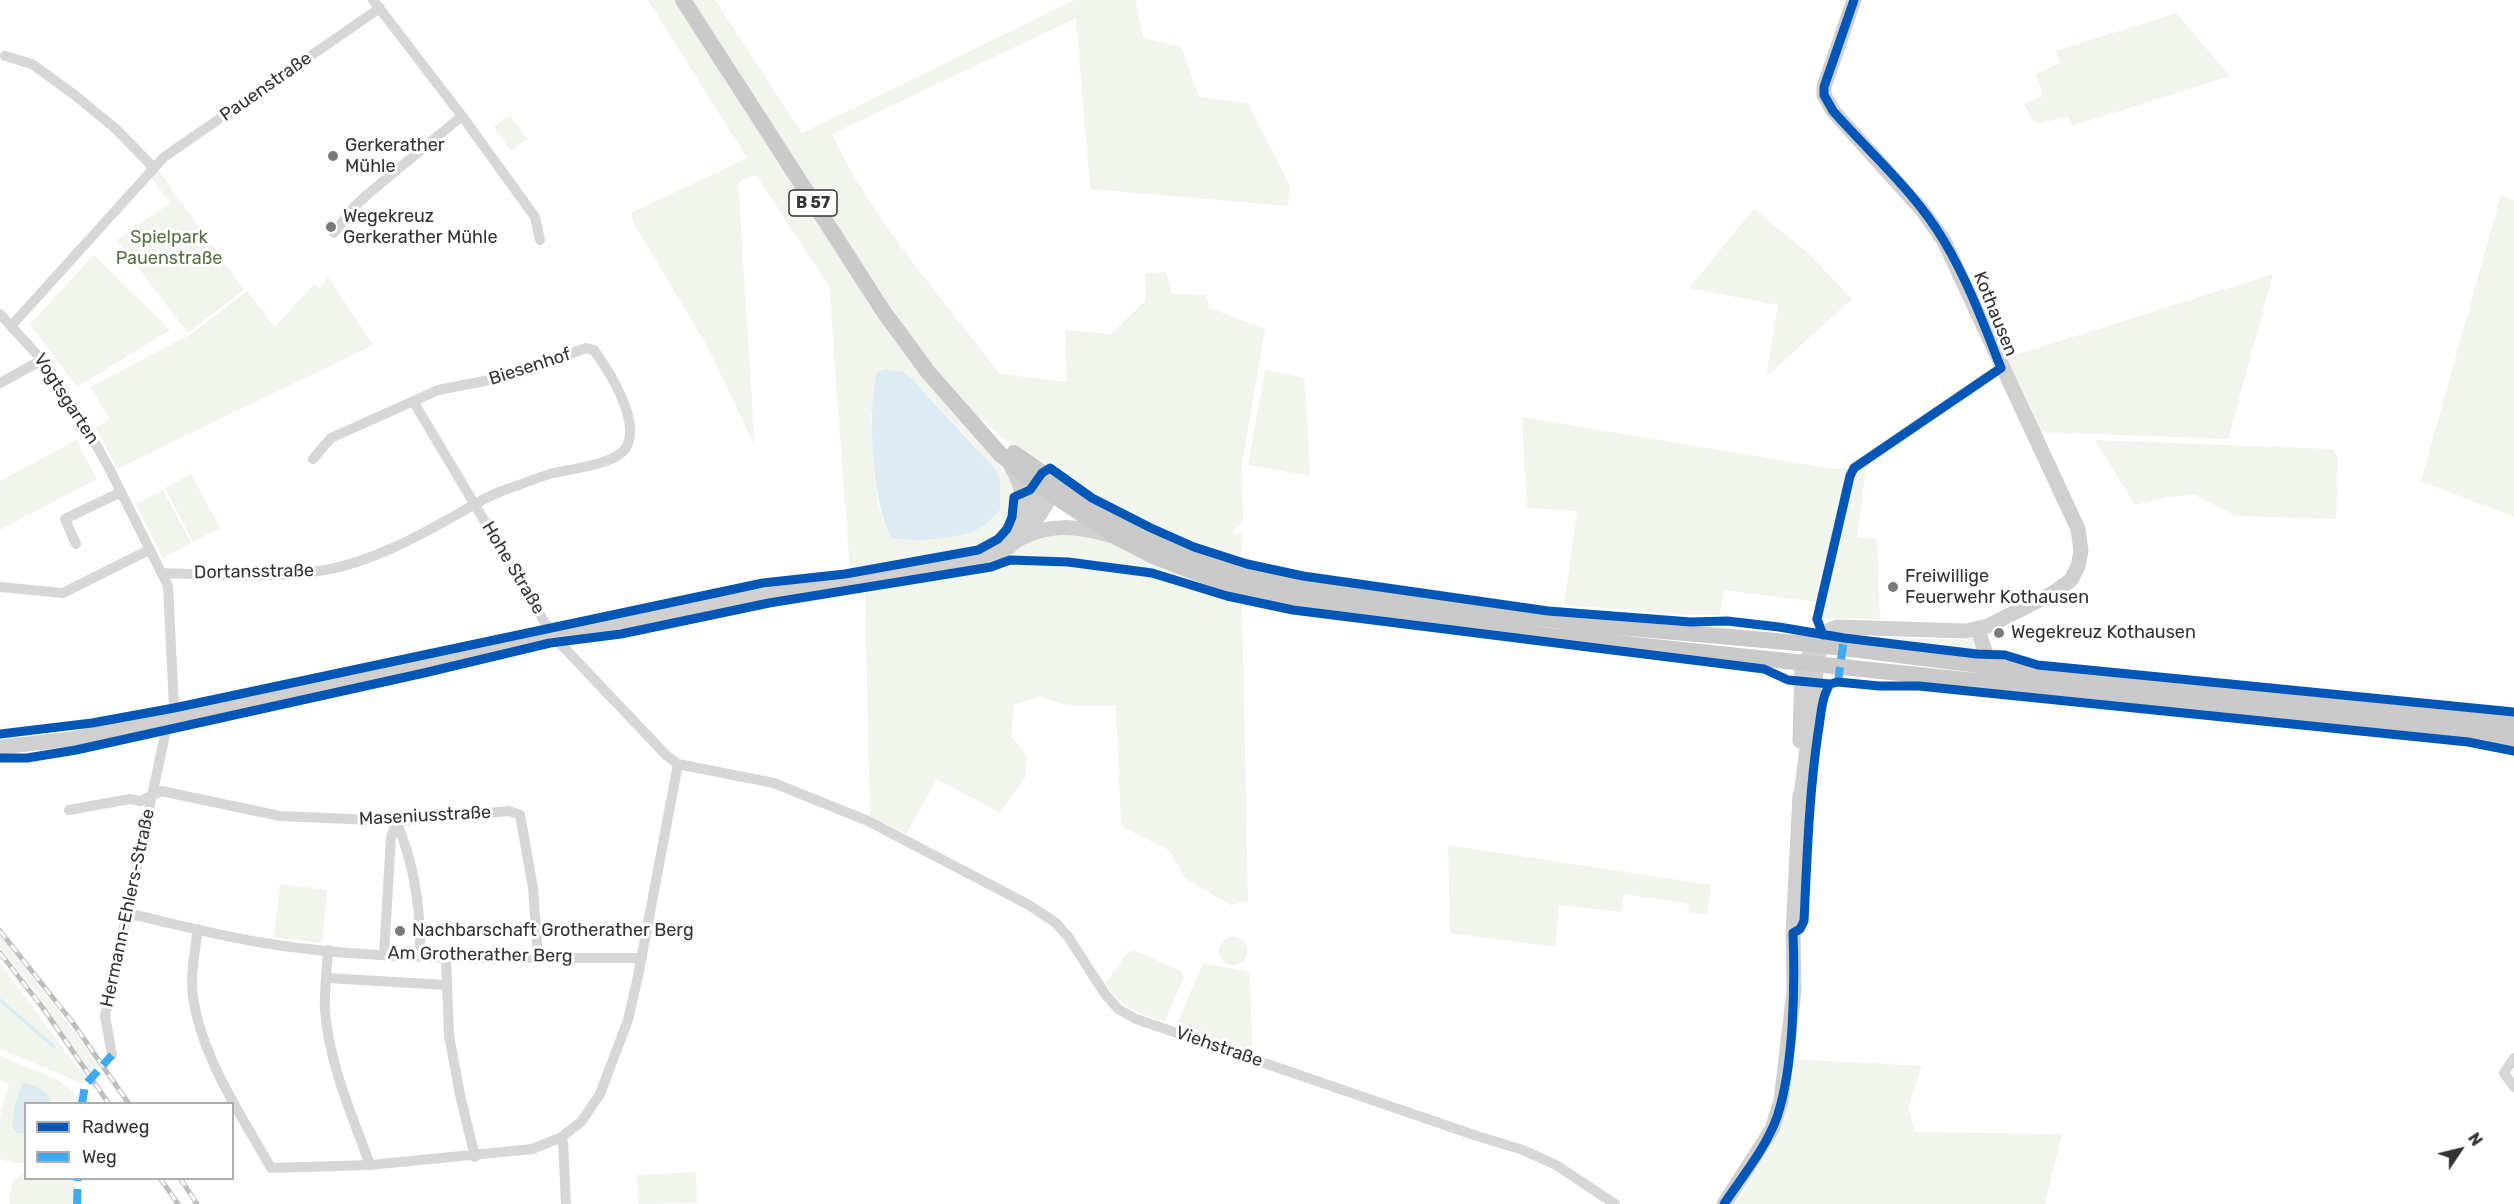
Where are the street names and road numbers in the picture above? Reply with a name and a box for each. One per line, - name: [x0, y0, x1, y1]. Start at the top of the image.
- street label: Pauenstraße: [216, 48, 316, 126]
- road number: B 57: [789, 190, 837, 216]
- street label: Kothausen: [1968, 268, 2022, 360]
- street label: Biesenhof: [486, 344, 574, 390]
- street label: Vogtsgarten: [29, 350, 103, 448]
- street label: Hohe Straße: [477, 518, 549, 618]
- street label: Dortansstraße: [194, 560, 314, 584]
- street label: Maseniusstraße: [358, 802, 492, 830]
- street label: Hermann-Ehlers-Straße: [96, 807, 160, 1009]
- street label: Am Grotherather Berg: [387, 943, 573, 967]
- street label: Viehstraße: [1173, 1022, 1265, 1072]

